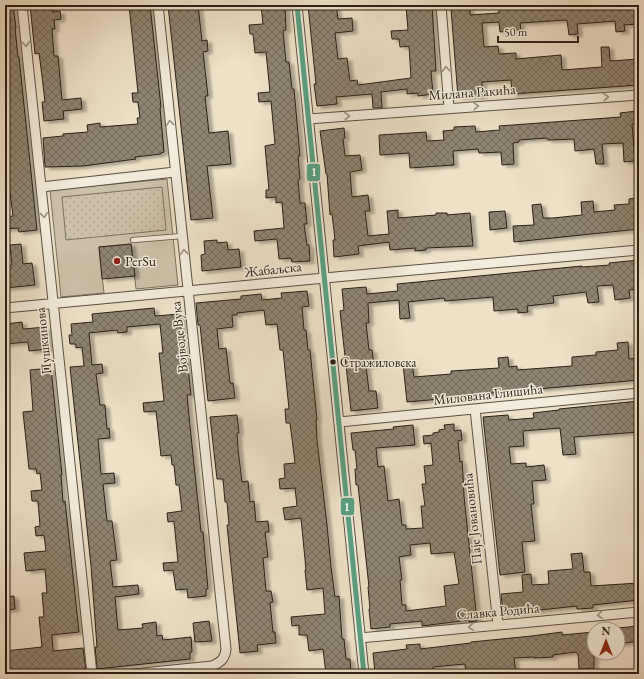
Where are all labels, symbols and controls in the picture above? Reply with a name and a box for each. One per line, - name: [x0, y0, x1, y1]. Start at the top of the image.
- scale bar: [498, 18, 578, 44]
- text: 50 m: [504, 24, 528, 40]
- one-way arrow: [21, 41, 30, 47]
- one-way arrow: [441, 66, 450, 72]
- street label: Милана Ракића: [428, 80, 517, 104]
- one-way arrow: [603, 92, 609, 101]
- one-way arrow: [473, 102, 479, 111]
- one-way arrow: [344, 111, 350, 120]
- one-way arrow: [166, 120, 175, 126]
- line badge: 1: [306, 163, 321, 182]
- text: 1: [311, 165, 317, 179]
- one-way arrow: [39, 212, 48, 218]
- one-way arrow: [180, 249, 189, 255]
- place label: PerSu: [125, 252, 157, 270]
- marker: PerSu: [112, 256, 122, 266]
- street label: Жабаљска: [243, 257, 303, 281]
- street label: Војводе Вука: [166, 300, 192, 374]
- street label: Пушкинова: [30, 306, 55, 375]
- place label: Стражиловска: [340, 354, 417, 371]
- marker: Стражиловска: [328, 357, 338, 367]
- street label: Милована Глишића: [432, 379, 544, 409]
- street label: Паје Јовановића: [458, 472, 486, 566]
- line badge: 1: [340, 497, 355, 516]
- text: 1: [344, 500, 350, 514]
- street label: Славка Родића: [456, 598, 541, 624]
- one-way arrow: [597, 611, 603, 620]
- north arrow: [586, 621, 626, 661]
- one-way arrow: [468, 623, 474, 632]
- text: N: [602, 624, 611, 638]

